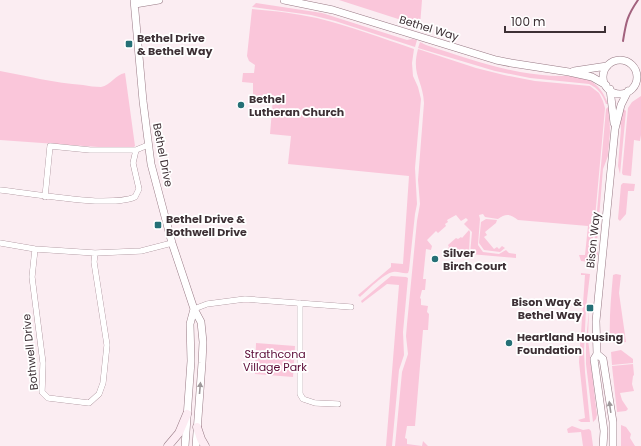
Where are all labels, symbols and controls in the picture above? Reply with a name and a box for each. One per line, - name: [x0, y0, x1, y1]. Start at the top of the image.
- scale bar: [505, 8, 605, 34]
- street label: Bethel Way: [397, 11, 461, 45]
- text: 100 m: [511, 13, 545, 30]
- place label: Bethel Drive & Bethel Way: [137, 30, 212, 59]
- marker: Bethel Drive & Bethel Way: [124, 39, 134, 49]
- place label: Bethel Lutheran Church: [249, 91, 344, 120]
- marker: Bethel Lutheran Church: [236, 100, 246, 110]
- street label: Bethel Drive: [149, 122, 177, 188]
- street label: Bison Way: [582, 210, 604, 269]
- place label: Bethel Drive & Bothwell Drive: [166, 211, 247, 240]
- marker: Bethel Drive & Bothwell Drive: [153, 220, 163, 230]
- place label: Silver Birch Court: [443, 245, 507, 274]
- marker: Silver Birch Court: [430, 254, 440, 264]
- place label: Bison Way & Bethel Way: [512, 294, 582, 323]
- marker: Bison Way & Bethel Way: [585, 303, 595, 313]
- street label: Bothwell Drive: [18, 313, 42, 391]
- place label: Heartland Housing Foundation: [517, 329, 623, 358]
- marker: Heartland Housing Foundation: [504, 338, 514, 348]
- park label: Strathcona Village Park: [243, 346, 307, 375]
- one-way arrow: [197, 382, 204, 394]
- one-way arrow: [607, 401, 613, 413]

